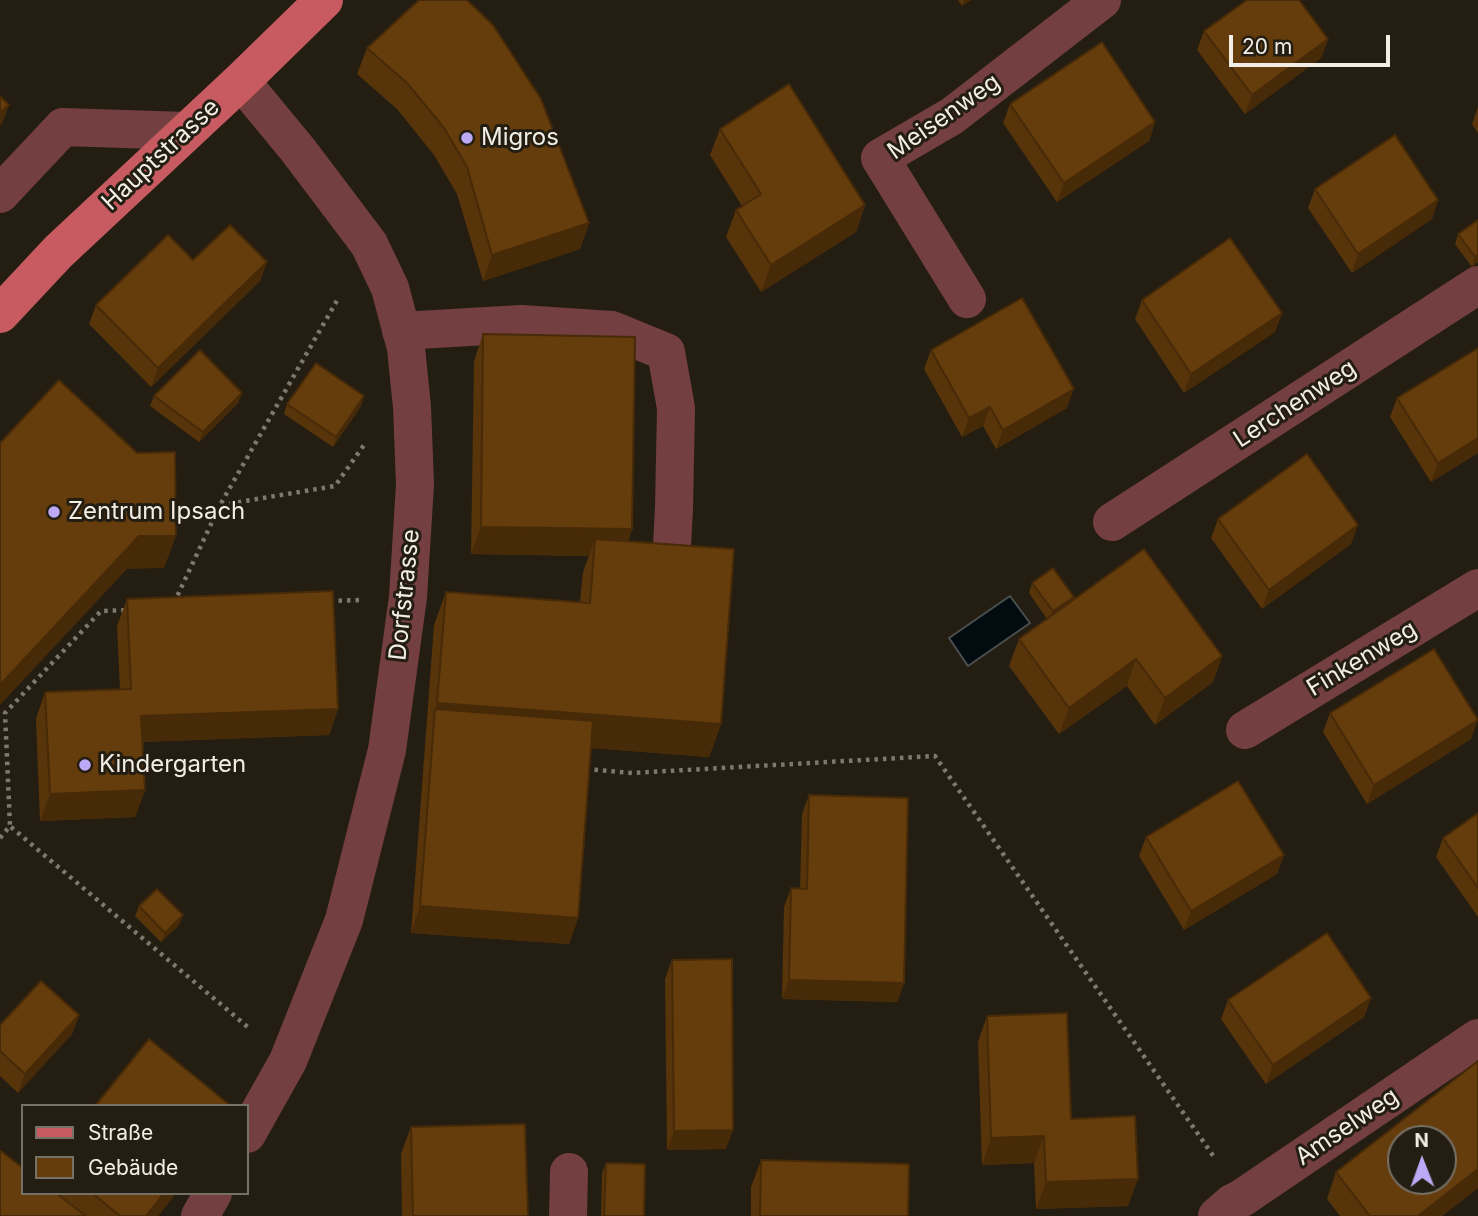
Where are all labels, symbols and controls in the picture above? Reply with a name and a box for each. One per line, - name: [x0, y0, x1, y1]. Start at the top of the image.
- scale bar: [1233, 21, 1394, 65]
- text: 20 m: [1242, 34, 1292, 59]
- street label: Meisenweg: [882, 68, 1006, 166]
- street label: Hauptstrasse: [96, 93, 226, 217]
- place label: Migros: [481, 124, 559, 152]
- marker: Migros: [459, 130, 475, 146]
- street label: Lerchenweg: [1228, 354, 1362, 454]
- place label: Zentrum Ipsach: [68, 498, 245, 526]
- marker: Zentrum Ipsach: [46, 504, 62, 520]
- street label: Dorfstrasse: [384, 528, 426, 662]
- street label: Finkenweg: [1302, 615, 1422, 703]
- place label: Kindergarten: [99, 751, 246, 779]
- marker: Kindergarten: [77, 757, 93, 773]
- street label: Amselweg: [1290, 1082, 1404, 1172]
- legend: [21, 1104, 248, 1195]
- text: Straße: [88, 1120, 153, 1145]
- north arrow: [1387, 1125, 1457, 1195]
- text: N: [1414, 1129, 1429, 1152]
- text: Gebäude: [88, 1155, 178, 1180]

